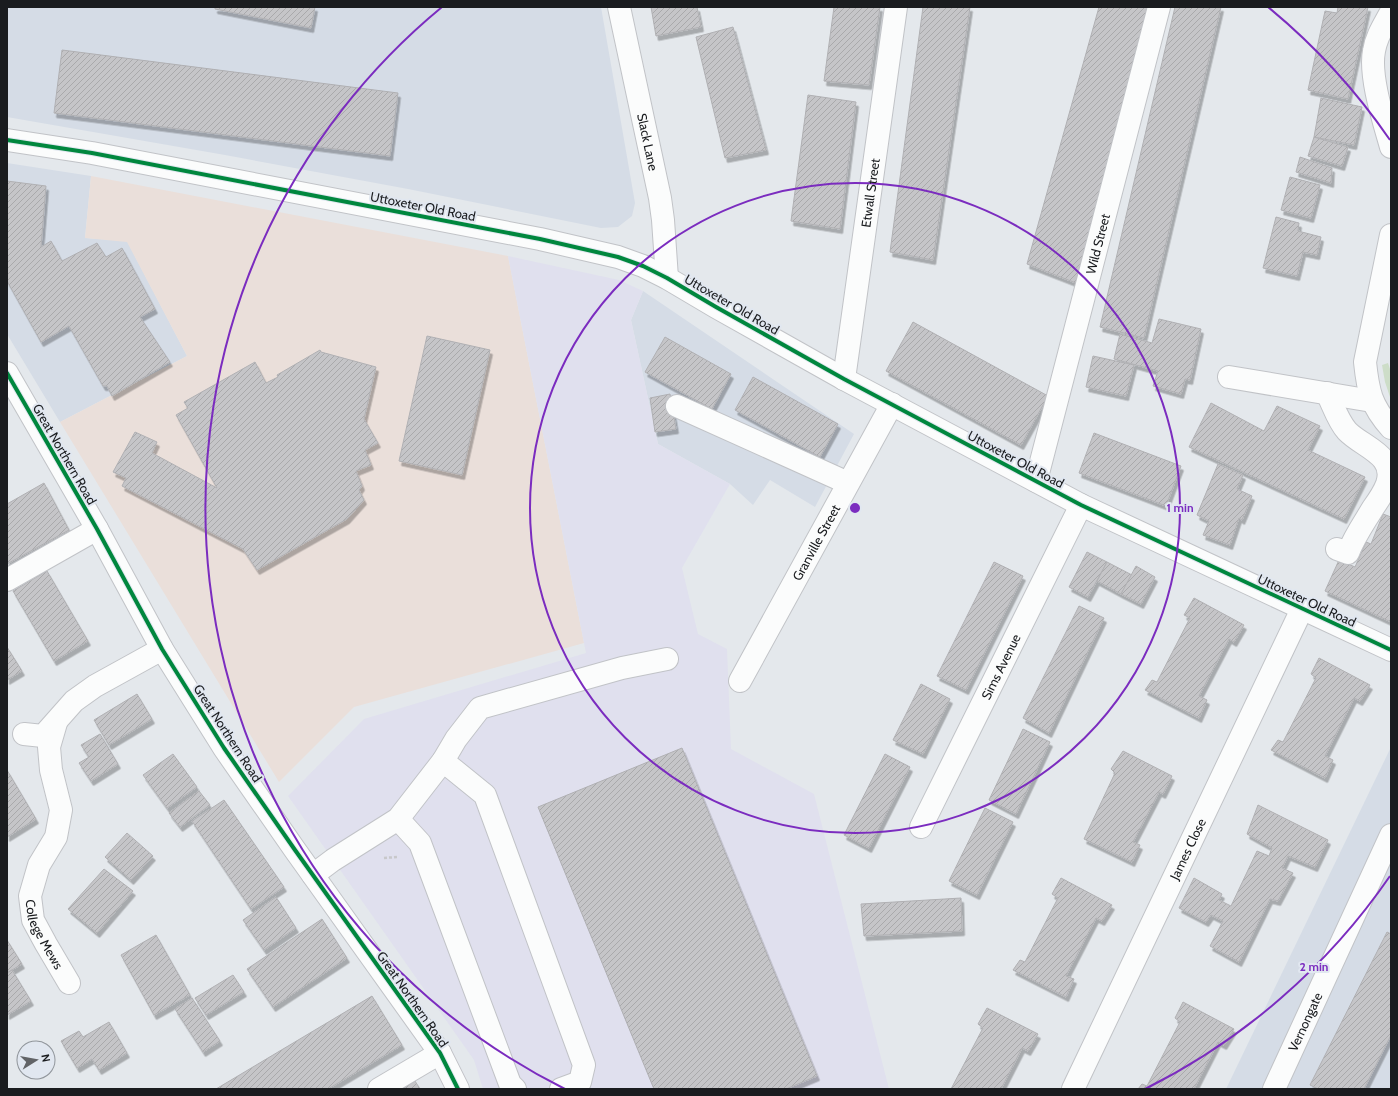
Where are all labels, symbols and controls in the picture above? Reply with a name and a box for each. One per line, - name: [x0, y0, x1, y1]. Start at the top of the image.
- street label: Slack Lane: [634, 112, 662, 172]
- street label: Etwall Street: [857, 157, 883, 228]
- street label: Uttoxeter Old Road: [369, 188, 477, 224]
- street label: Wild Street: [1082, 211, 1113, 276]
- street label: Uttoxeter Old Road: [682, 270, 782, 338]
- street label: Great Northern Road: [30, 401, 100, 507]
- street label: Uttoxeter Old Road: [965, 427, 1067, 491]
- text: 1 min: [1166, 500, 1194, 515]
- street label: Granville Street: [789, 501, 844, 583]
- centre of rings: [848, 501, 862, 515]
- street label: Uttoxeter Old Road: [1255, 570, 1359, 630]
- street label: Sims Avenue: [978, 631, 1024, 702]
- street label: Great Northern Road: [190, 681, 266, 785]
- street label: James Close: [1166, 815, 1209, 883]
- street label: College Mews: [22, 898, 67, 972]
- street label: Great Northern Road: [374, 948, 452, 1050]
- text: 2 min: [1300, 959, 1328, 974]
- street label: Vernongate: [1284, 989, 1326, 1054]
- north arrow: [16, 1040, 56, 1080]
- text: N: [38, 1053, 53, 1063]

